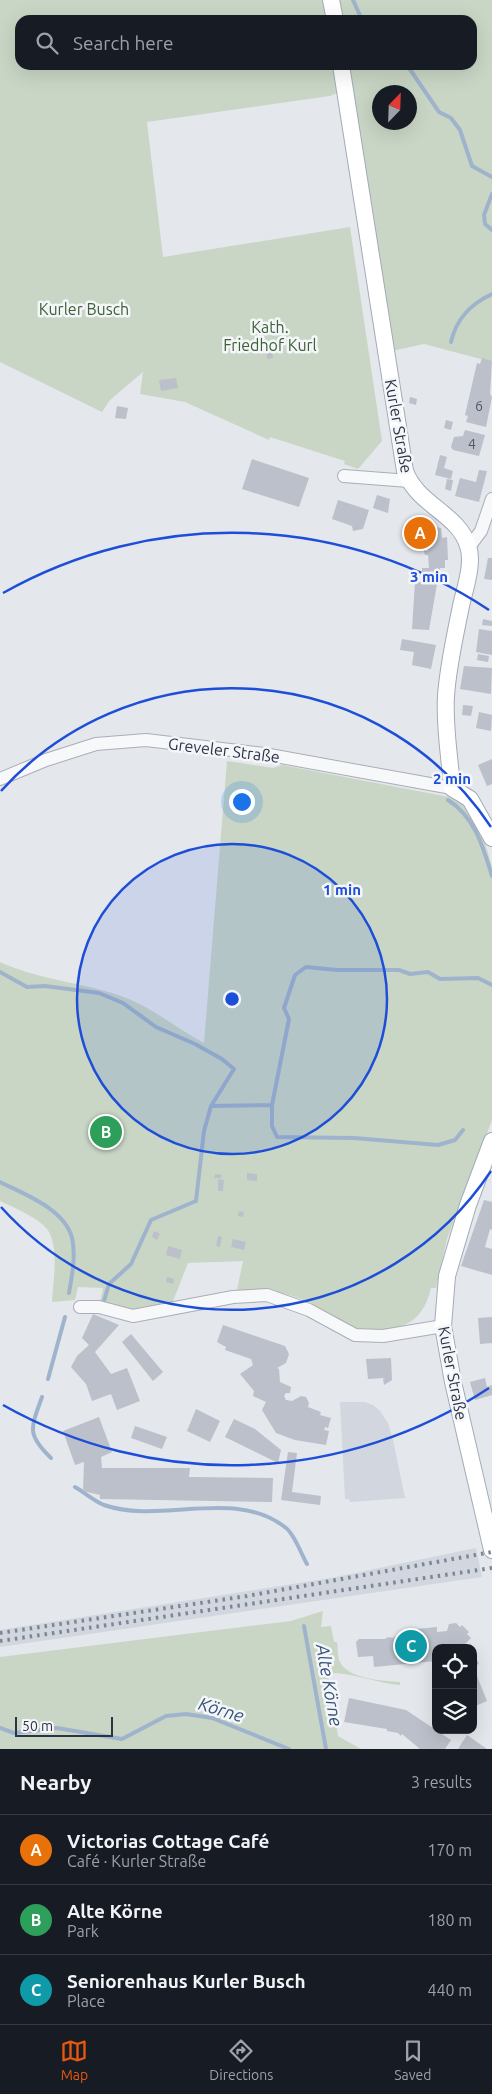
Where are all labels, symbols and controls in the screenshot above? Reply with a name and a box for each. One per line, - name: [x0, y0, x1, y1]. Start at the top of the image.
- search box: [15, 15, 477, 70]
- icon: search: [33, 29, 61, 57]
- text: Search here: [73, 32, 173, 54]
- north arrow: [372, 85, 417, 130]
- park label: Kurler Busch: [39, 300, 129, 318]
- park label: Kath. Friedhof Kurl: [223, 318, 317, 354]
- street label: Kurler Straße: [382, 378, 416, 474]
- house number: 6: [475, 398, 483, 414]
- house number: 4: [468, 436, 476, 452]
- pin: A: [404, 514, 436, 552]
- text: 3 min: [410, 568, 448, 585]
- street label: Greveler Straße: [167, 734, 281, 766]
- text: 2 min: [433, 770, 471, 787]
- your location: [229, 789, 255, 815]
- text: 1 min: [323, 881, 361, 898]
- centre of rings: [223, 990, 241, 1008]
- pin: B: [90, 1113, 122, 1151]
- street label: Kurler Straße: [435, 1325, 471, 1421]
- pin: C: [395, 1627, 427, 1665]
- water label: Alte Körne: [313, 1641, 347, 1727]
- map controls: [432, 1644, 477, 1734]
- button: locate: [432, 1644, 477, 1689]
- button: layers: [432, 1689, 477, 1734]
- water label: Körne: [196, 1693, 246, 1725]
- scale bar: [15, 1714, 112, 1737]
- text: 50 m: [22, 1718, 53, 1734]
- text: Nearby: [20, 1770, 91, 1794]
- text: 3 results: [411, 1773, 472, 1791]
- text: Victorias Cottage Café: [67, 1830, 269, 1852]
- text: A: [30, 1841, 42, 1859]
- text: 170 m: [427, 1841, 472, 1859]
- text: Café · Kurler Straße: [67, 1852, 206, 1870]
- text: Alte Körne: [67, 1900, 163, 1922]
- text: B: [31, 1911, 41, 1929]
- text: 180 m: [427, 1911, 472, 1929]
- text: Park: [67, 1922, 99, 1940]
- text: Seniorenhaus Kurler Busch: [67, 1970, 306, 1992]
- text: C: [31, 1981, 41, 1999]
- text: 440 m: [427, 1981, 472, 1999]
- text: Place: [67, 1992, 105, 2010]
- tab: Map: [60, 2037, 88, 2083]
- tab: Directions: [209, 2037, 273, 2083]
- tab: Saved: [394, 2037, 432, 2083]

